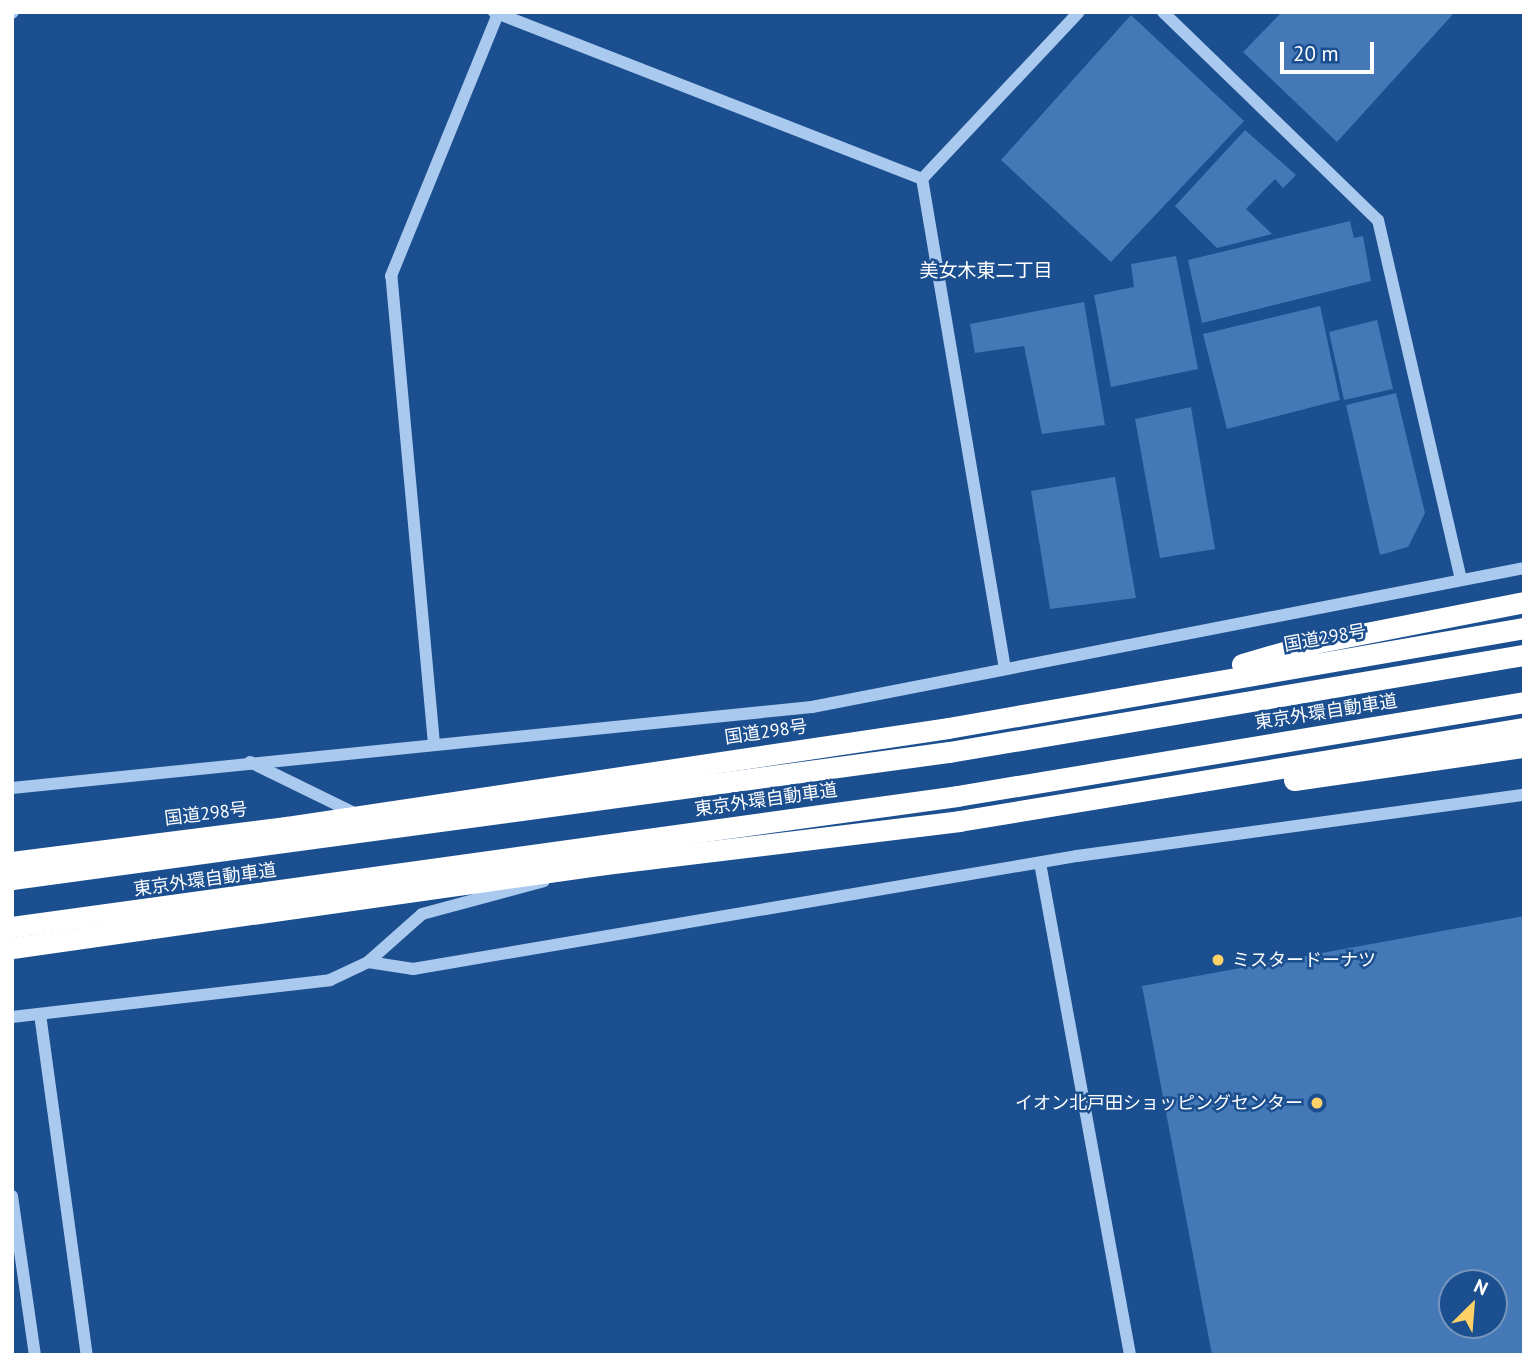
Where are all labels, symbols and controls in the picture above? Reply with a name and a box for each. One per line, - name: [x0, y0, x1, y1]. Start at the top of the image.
- scale bar: [1284, 28, 1378, 72]
- text: 20 m: [1293, 40, 1339, 67]
- district label: 美女木東二丁目: [920, 260, 1052, 282]
- street label: 国道298号: [1282, 620, 1368, 656]
- street label: 東京外環自動車道: [1253, 690, 1399, 734]
- street label: 国道298号: [723, 715, 809, 749]
- street label: 東京外環自動車道: [693, 779, 839, 821]
- street label: 国道298号: [163, 798, 249, 830]
- street label: 東京外環自動車道: [132, 859, 278, 901]
- place label: ミスタードーナツ: [1232, 949, 1376, 971]
- marker: ミスタードーナツ: [1210, 952, 1226, 968]
- place label: イオン北戸田ショッピングセンター: [1015, 1092, 1303, 1114]
- marker: イオン北戸田ショッピングセンター: [1309, 1095, 1325, 1111]
- north arrow: [1438, 1269, 1508, 1339]
- text: N: [1470, 1273, 1492, 1300]

